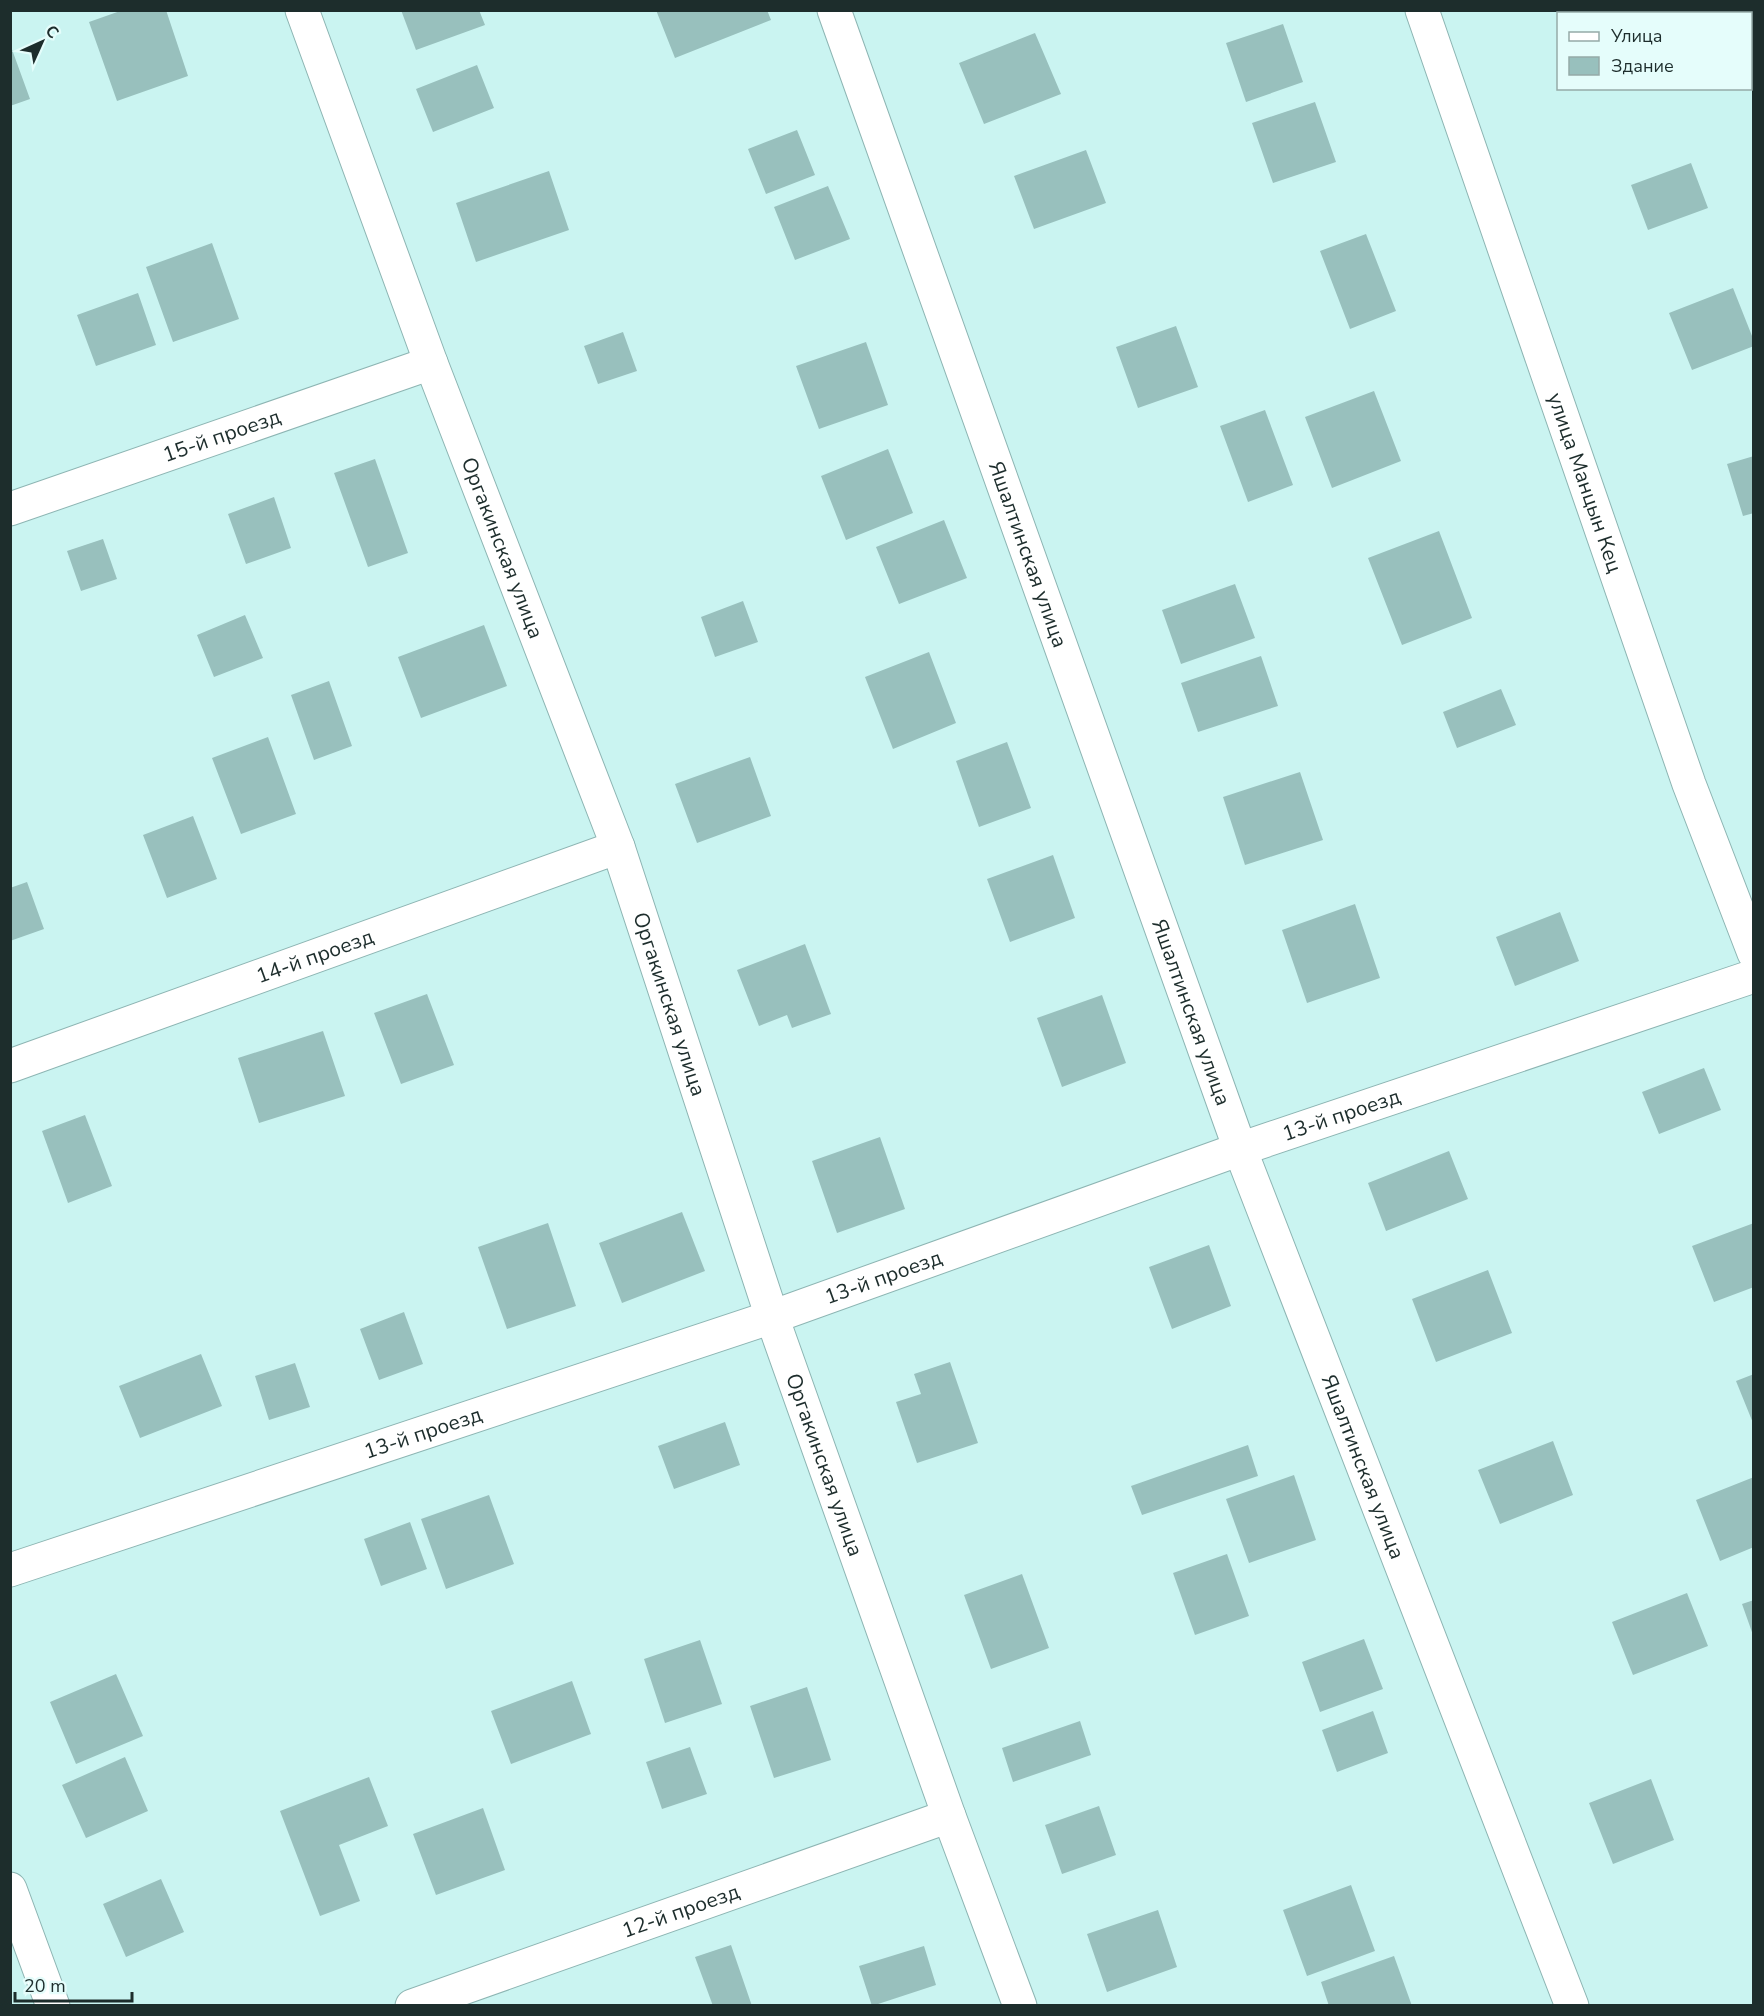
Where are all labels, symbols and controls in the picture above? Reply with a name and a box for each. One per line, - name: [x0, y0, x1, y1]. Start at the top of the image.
- north arrow: [12, 12, 72, 72]
- legend: [1557, 12, 1752, 90]
- text: С: [40, 20, 64, 44]
- text: Улица: [1610, 24, 1662, 48]
- text: Здание: [1611, 54, 1674, 78]
- street label: улица Манцын Кец: [1541, 389, 1629, 576]
- street label: 15-й проезд: [159, 402, 284, 469]
- street label: Оргакинская улица: [455, 453, 550, 643]
- street label: Яшалтинская улица: [982, 458, 1074, 651]
- street label: Оргакинская улица: [626, 908, 713, 1100]
- street label: Яшалтинская улица: [1145, 915, 1237, 1109]
- street label: 14-й проезд: [252, 922, 377, 990]
- street label: 13-й проезд: [1279, 1082, 1404, 1148]
- street label: 13-й проезд: [821, 1243, 946, 1311]
- street label: Оргакинская улица: [779, 1369, 870, 1560]
- street label: Яшалтинская улица: [1315, 1370, 1412, 1563]
- street label: 13-й проезд: [360, 1400, 486, 1466]
- street label: 12-й проезд: [618, 1877, 743, 1945]
- scale bar: [15, 1965, 132, 2003]
- text: 20 m: [24, 1974, 66, 1998]

